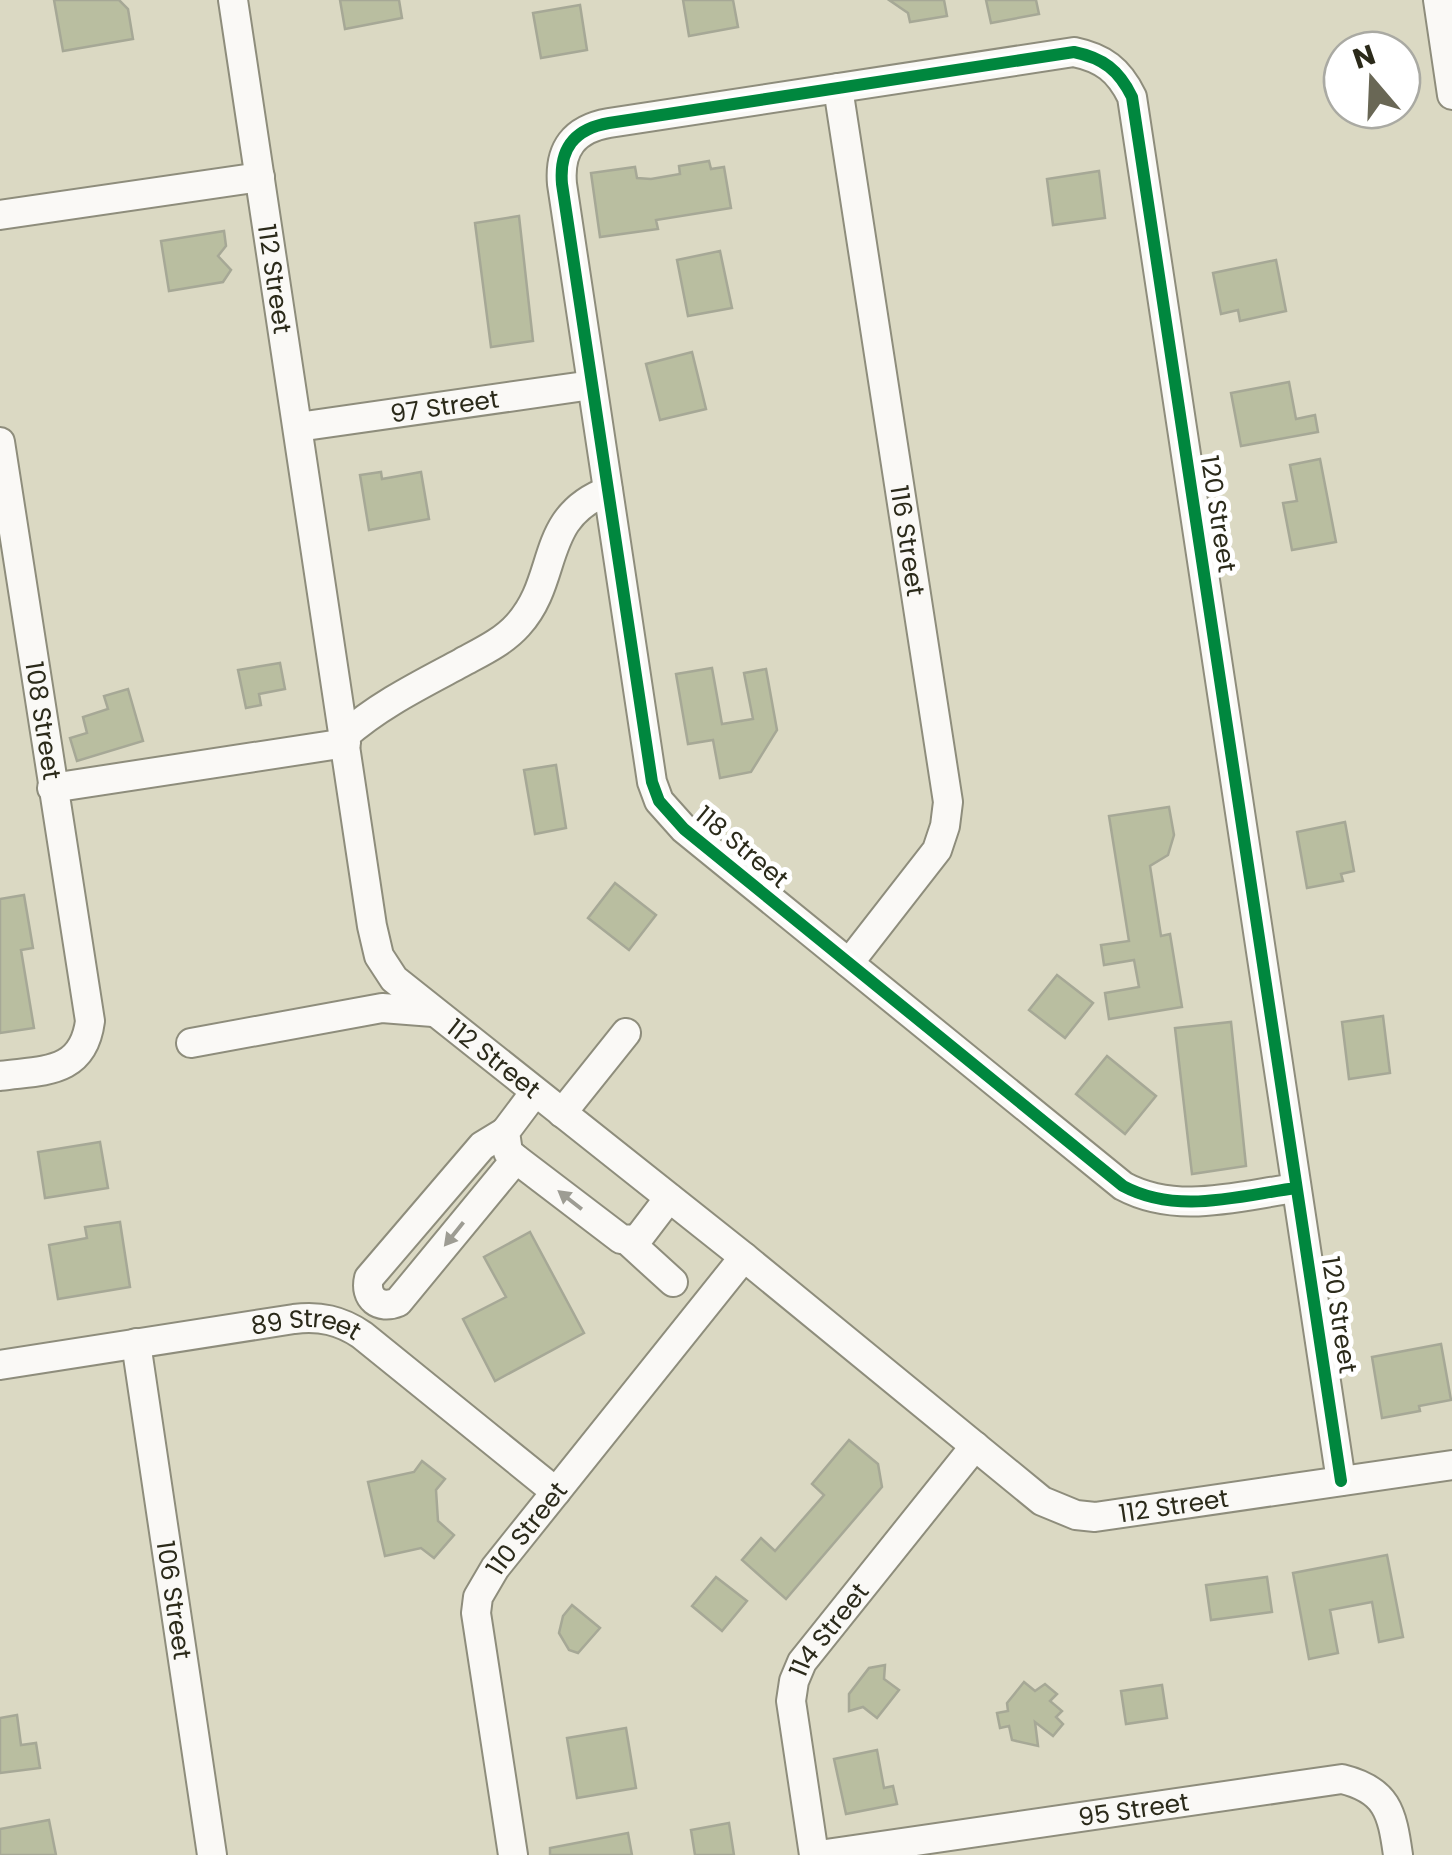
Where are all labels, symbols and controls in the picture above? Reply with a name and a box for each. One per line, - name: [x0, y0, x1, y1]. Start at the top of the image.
- north arrow: [1322, 30, 1422, 130]
- text: N: [1348, 35, 1380, 79]
- street label: 112 Street: [249, 222, 300, 336]
- street label: 97 Street: [388, 381, 501, 431]
- street label: 120 Street: [1191, 453, 1245, 575]
- street label: 116 Street: [882, 483, 934, 599]
- street label: 108 Street: [17, 659, 70, 782]
- street label: 118 Street: [688, 798, 796, 896]
- street label: 112 Street: [440, 1010, 548, 1106]
- one-way arrow: [557, 1191, 583, 1211]
- one-way arrow: [444, 1222, 465, 1247]
- street label: 120 Street: [1312, 1254, 1366, 1376]
- street label: 89 Street: [248, 1301, 368, 1348]
- street label: 110 Street: [477, 1474, 575, 1582]
- street label: 112 Street: [1116, 1480, 1231, 1531]
- street label: 106 Street: [148, 1538, 200, 1662]
- street label: 114 Street: [780, 1575, 876, 1682]
- street label: 95 Street: [1076, 1784, 1191, 1835]

